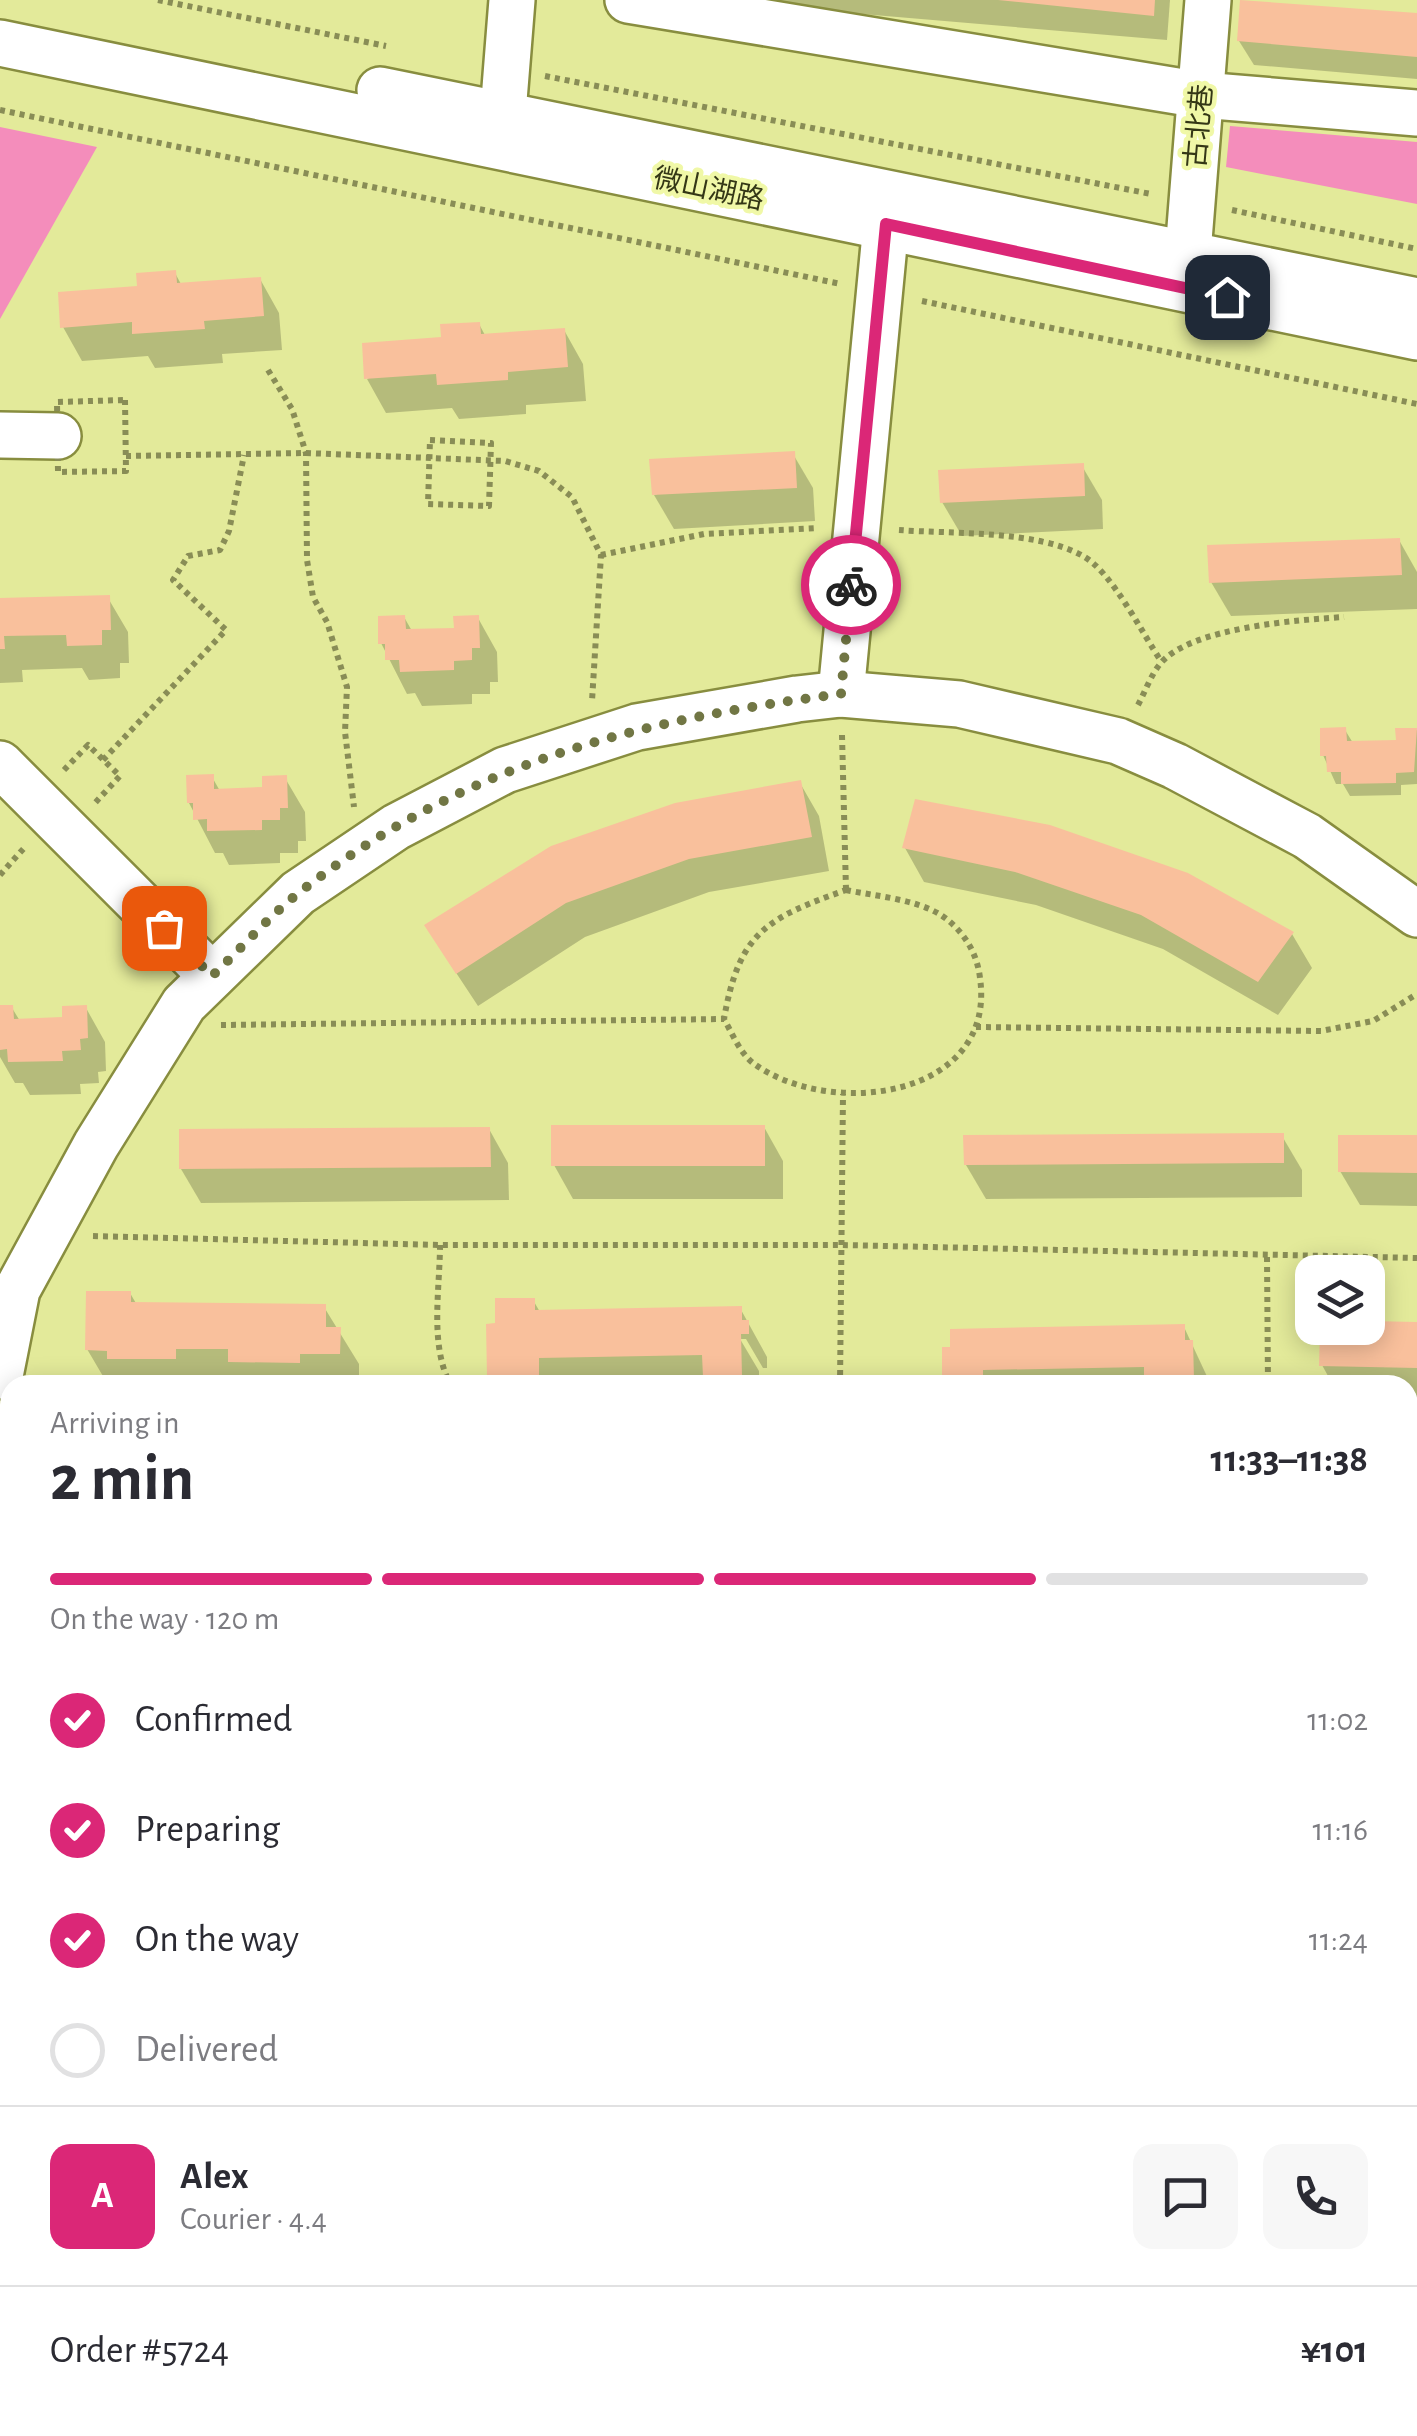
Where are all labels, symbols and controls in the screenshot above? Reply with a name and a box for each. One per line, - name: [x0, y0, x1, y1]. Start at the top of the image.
- street label: 古北巷: [1180, 83, 1218, 169]
- street label: 微山湖路: [651, 163, 767, 215]
- pin: [1185, 255, 1270, 340]
- icon: home: [1200, 270, 1255, 325]
- courier: [801, 535, 901, 635]
- icon: bike: [824, 558, 879, 613]
- pin: [122, 886, 207, 971]
- icon: bag: [137, 901, 192, 956]
- map controls: [1295, 1255, 1385, 1345]
- button: layers: [1295, 1255, 1385, 1345]
- text: Arriving in: [50, 1407, 179, 1439]
- text: 11:33–11:38: [1210, 1441, 1368, 1479]
- text: 2 min: [50, 1447, 194, 1512]
- text: On the way · 120 m: [50, 1603, 279, 1635]
- icon: check: [50, 1693, 105, 1748]
- text: Confirmed: [135, 1701, 292, 1739]
- text: 11:02: [1307, 1704, 1368, 1736]
- icon: check: [50, 1803, 105, 1858]
- text: Preparing: [135, 1811, 280, 1849]
- text: 11:16: [1313, 1814, 1368, 1846]
- icon: check: [50, 1913, 105, 1968]
- text: On the way: [135, 1921, 299, 1959]
- text: 11:24: [1309, 1924, 1368, 1956]
- text: Delivered: [135, 2031, 278, 2069]
- button: chat: [1133, 2144, 1238, 2249]
- button: phone: [1263, 2144, 1368, 2249]
- text: Alex: [180, 2158, 249, 2196]
- text: A: [91, 2177, 114, 2215]
- text: Courier · 4.4: [180, 2203, 327, 2235]
- text: Order #5724: [50, 2332, 229, 2370]
- text: ¥101: [1301, 2332, 1368, 2370]

